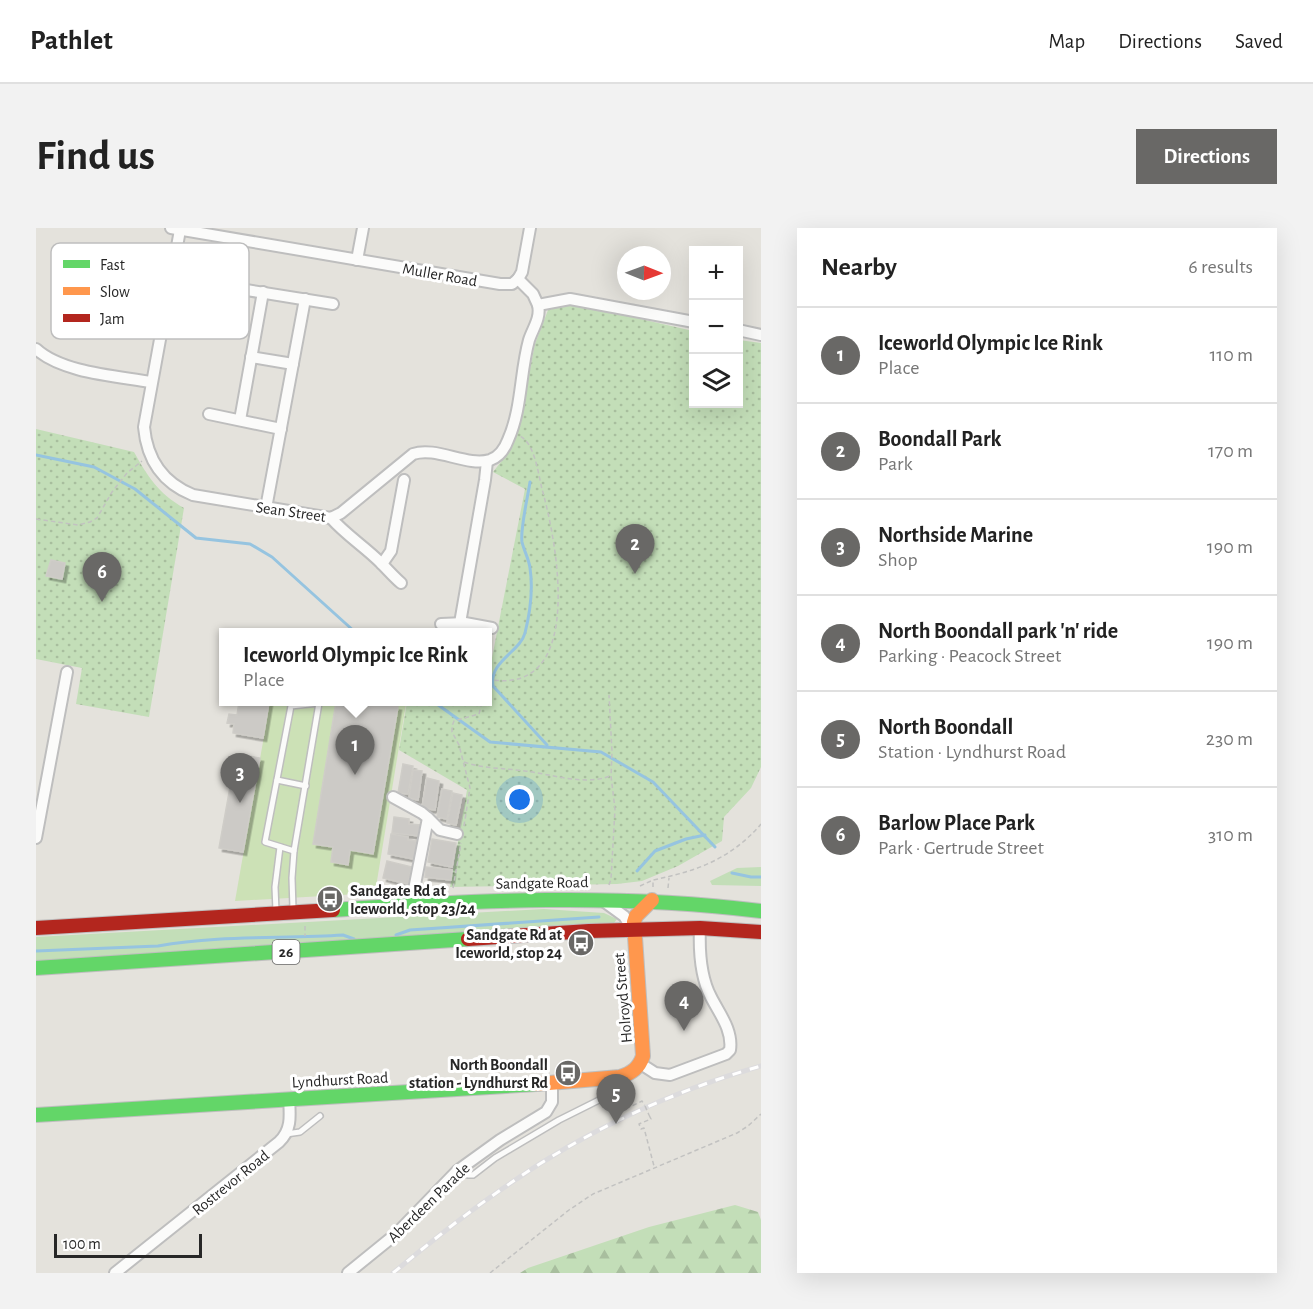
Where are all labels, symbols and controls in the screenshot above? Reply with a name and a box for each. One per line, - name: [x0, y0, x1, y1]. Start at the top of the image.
- text: Pathlet: [30, 27, 113, 55]
- text: Map: [1049, 31, 1085, 52]
- text: Directions: [1118, 31, 1202, 52]
- text: Saved: [1235, 31, 1283, 52]
- button: Directions: [1136, 129, 1277, 184]
- text: Find us: [36, 135, 155, 177]
- legend: [51, 243, 249, 339]
- north arrow: [617, 246, 671, 300]
- map controls: [689, 246, 743, 408]
- button: +: [689, 246, 743, 300]
- text: Nearby: [821, 254, 897, 280]
- text: Fast: [100, 257, 125, 273]
- text: 6 results: [1188, 257, 1253, 277]
- street label: Muller Road: [401, 261, 478, 289]
- text: Slow: [100, 284, 130, 300]
- button: −: [689, 300, 743, 354]
- text: Jam: [100, 311, 125, 327]
- text: Iceworld Olympic Ice Rink: [878, 332, 1103, 354]
- text: 1: [837, 345, 844, 365]
- text: 110 m: [1209, 345, 1253, 365]
- button: layers: [689, 354, 743, 408]
- text: Place: [878, 358, 919, 378]
- text: Boondall Park: [878, 428, 1001, 450]
- text: 2: [836, 441, 845, 461]
- text: 170 m: [1208, 441, 1253, 461]
- text: Park: [878, 454, 913, 474]
- street label: Sean Street: [255, 499, 327, 525]
- pin: 2: [616, 524, 654, 574]
- text: Northside Marine: [878, 524, 1033, 546]
- text: 3: [836, 537, 845, 557]
- text: 190 m: [1207, 537, 1253, 557]
- text: Shop: [878, 550, 918, 570]
- pin: 6: [82, 552, 122, 602]
- text: North Boondall park 'n' ride: [878, 620, 1118, 642]
- popup: [219, 628, 492, 706]
- text: 4: [835, 633, 846, 653]
- text: 190 m: [1207, 633, 1253, 653]
- text: Iceworld Olympic Ice Rink: [243, 644, 468, 666]
- text: Parking · Peacock Street: [878, 646, 1061, 666]
- text: Place: [243, 670, 285, 690]
- text: North Boondall: [878, 716, 1013, 738]
- pin: 1: [336, 726, 374, 775]
- text: 5: [836, 729, 845, 749]
- text: 230 m: [1206, 729, 1253, 749]
- text: Station · Lyndhurst Road: [878, 742, 1066, 762]
- pin: 3: [220, 754, 260, 803]
- your location: [505, 785, 534, 814]
- text: Barlow Place Park: [878, 812, 1035, 834]
- text: 6: [836, 825, 845, 845]
- text: 310 m: [1208, 825, 1253, 845]
- text: Park · Gertrude Street: [878, 838, 1044, 858]
- street label: Sandgate Road: [496, 874, 589, 892]
- place label: Sandgate Rd at Iceworld, stop 23/24: [350, 883, 476, 917]
- bus stop icon: Sandgate Rd at Iceworld, stop 23/24: [315, 884, 345, 914]
- place label: Sandgate Rd at Iceworld, stop 24: [455, 927, 563, 961]
- bus stop icon: Sandgate Rd at Iceworld, stop 24: [566, 928, 596, 958]
- road number: 26: [272, 940, 300, 964]
- street label: Holroyd Street: [611, 952, 636, 1044]
- pin: 4: [664, 982, 704, 1031]
- place label: North Boondall station - Lyndhurst Rd: [409, 1057, 549, 1092]
- bus stop icon: North Boondall station - Lyndhurst Rd: [553, 1058, 583, 1088]
- street label: Lyndhurst Road: [291, 1069, 389, 1092]
- pin: 5: [596, 1074, 636, 1124]
- street label: Rostrevor Road: [189, 1147, 272, 1218]
- street label: Aberdeen Parade: [385, 1160, 473, 1246]
- scale bar: [54, 1231, 202, 1258]
- text: 100 m: [63, 1236, 101, 1252]

